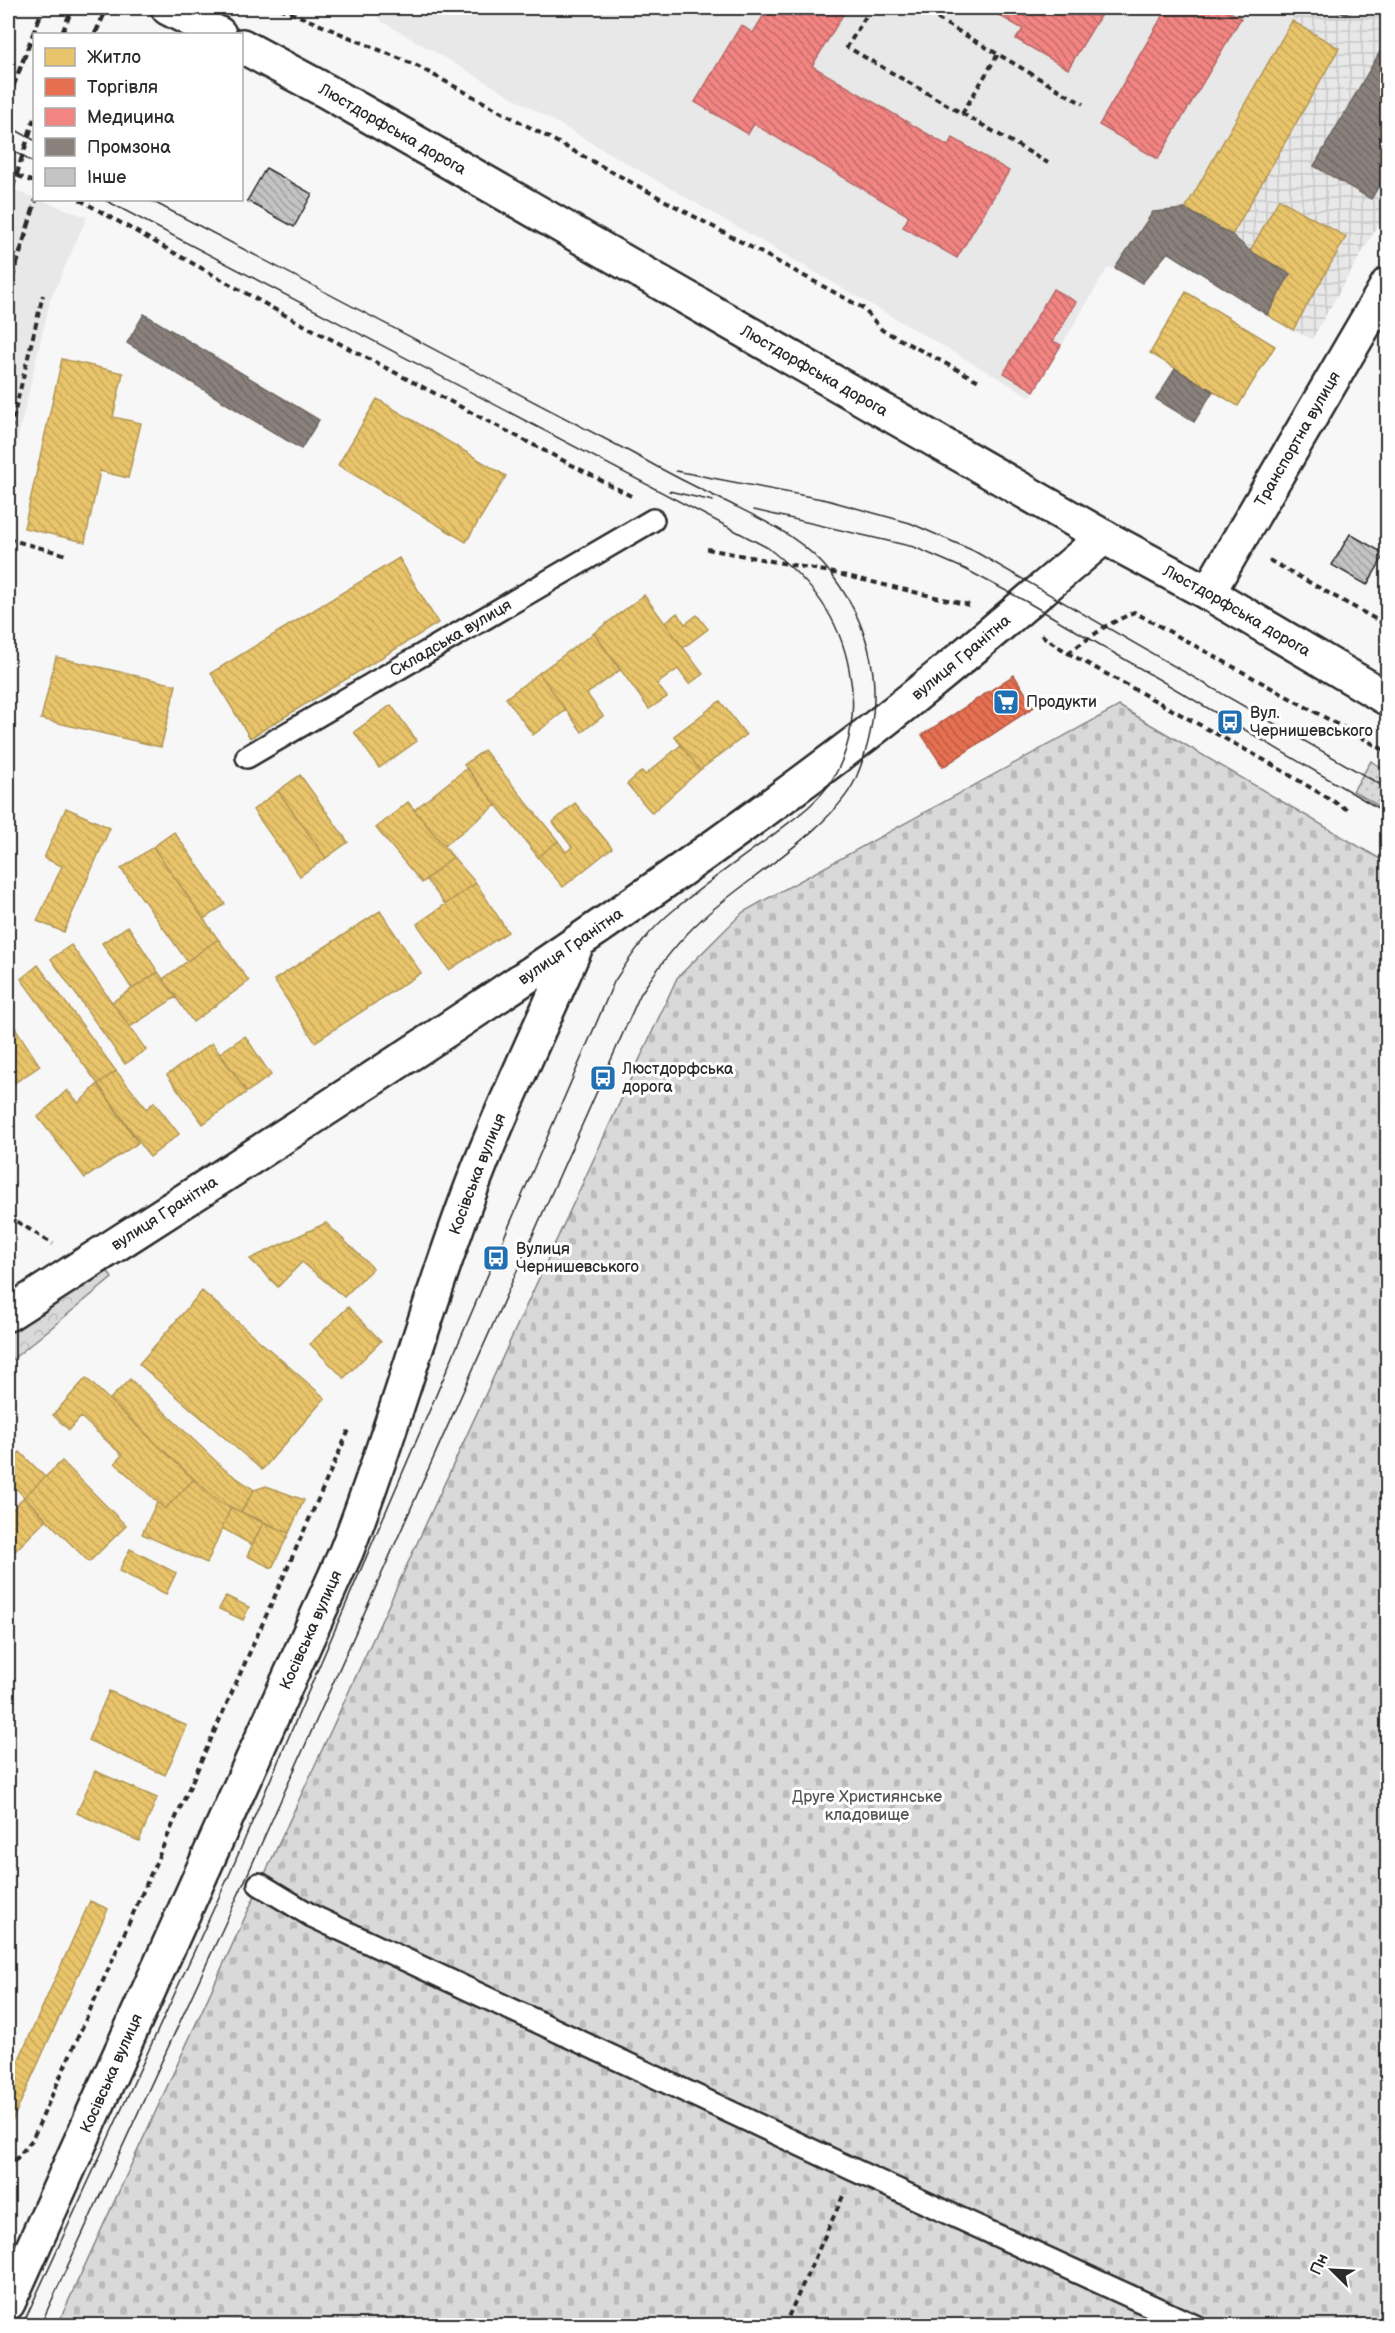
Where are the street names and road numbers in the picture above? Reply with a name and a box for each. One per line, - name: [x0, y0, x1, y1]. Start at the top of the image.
- street label: Люстдорфська дорога: [315, 79, 470, 179]
- street label: Люстдорфська дорога: [736, 321, 892, 421]
- street label: Транспортна вулиця: [1251, 368, 1344, 510]
- street label: Люстдорфська дорога: [1159, 561, 1314, 661]
- street label: Складська вулиця: [387, 595, 515, 681]
- street label: вулиця Гранітна: [908, 611, 1015, 704]
- street label: вулиця Гранітна: [515, 904, 627, 989]
- street label: Косівська вулиця: [445, 1110, 510, 1237]
- street label: вулиця Гранітна: [108, 1172, 222, 1255]
- street label: Косівська вулиця: [276, 1567, 346, 1693]
- street label: Косівська вулиця: [76, 2010, 147, 2136]

